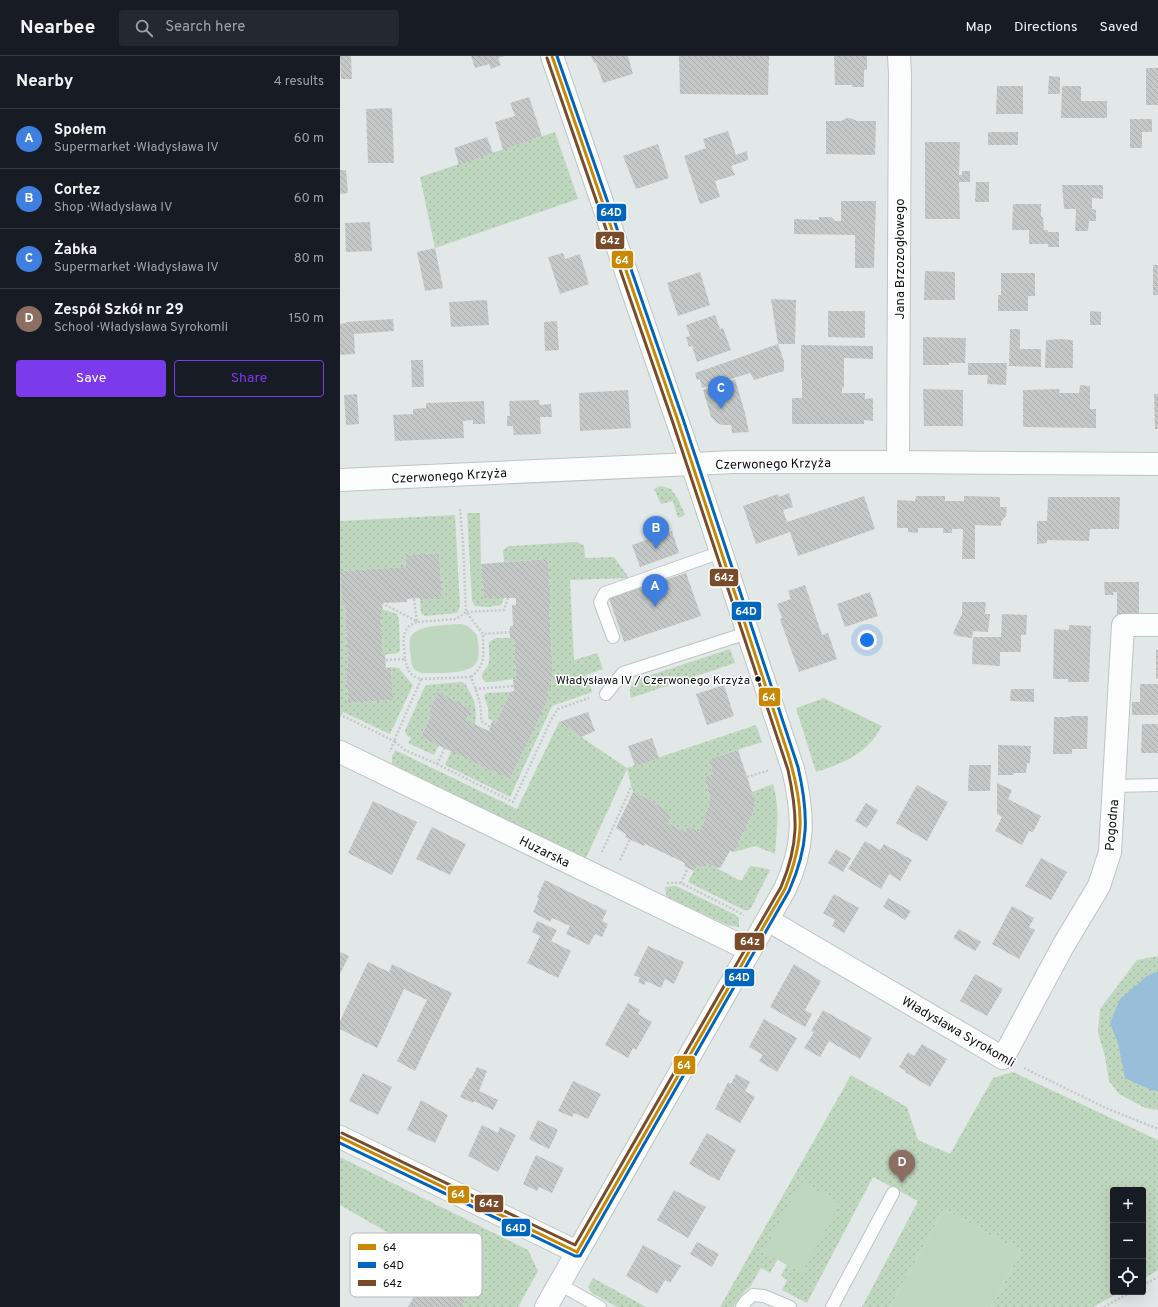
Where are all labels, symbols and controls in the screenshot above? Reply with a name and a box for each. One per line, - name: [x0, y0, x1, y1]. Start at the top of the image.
- search box: [119, 10, 399, 46]
- text: Nearbee: [20, 16, 95, 40]
- icon: search: [133, 17, 155, 39]
- text: Search here: [165, 18, 245, 37]
- text: Map: [966, 19, 992, 36]
- text: Directions: [1014, 19, 1078, 36]
- text: Saved: [1100, 19, 1138, 36]
- text: Nearby: [16, 71, 73, 93]
- text: 4 results: [274, 74, 324, 90]
- text: Społem: [54, 121, 106, 140]
- text: A: [24, 131, 34, 147]
- text: 60 m: [294, 131, 324, 147]
- text: Supermarket · Władysława IV: [54, 140, 219, 156]
- text: Cortez: [54, 181, 100, 200]
- text: B: [25, 191, 33, 207]
- text: 60 m: [294, 191, 324, 207]
- street label: Jana Brzozogłowego: [893, 198, 909, 320]
- text: Shop · Władysława IV: [54, 200, 172, 216]
- line badge: 64D: [596, 203, 627, 222]
- text: 64D: [600, 206, 622, 220]
- line badge: 64z: [595, 231, 625, 250]
- text: 64z: [600, 234, 620, 248]
- text: Żabka: [54, 241, 97, 260]
- line badge: 64: [611, 250, 634, 269]
- text: C: [25, 251, 33, 267]
- text: 80 m: [294, 251, 324, 267]
- text: 64: [615, 254, 629, 268]
- text: Supermarket · Władysława IV: [54, 260, 219, 276]
- text: Zespół Szkół nr 29: [54, 301, 184, 320]
- text: D: [24, 311, 34, 327]
- text: 150 m: [289, 311, 324, 327]
- text: School · Władysława Syrokomli: [54, 320, 228, 336]
- button: Save: [16, 360, 166, 397]
- button: Share: [174, 360, 324, 397]
- pin: C: [708, 376, 734, 409]
- street label: Czerwonego Krzyża: [715, 456, 831, 474]
- street label: Czerwonego Krzyża: [391, 466, 507, 488]
- pin: B: [643, 516, 669, 549]
- line badge: 64z: [709, 568, 739, 587]
- text: 64z: [714, 571, 734, 585]
- pin: A: [642, 574, 668, 607]
- line badge: 64D: [731, 601, 762, 621]
- text: 64D: [735, 605, 757, 619]
- your location: [857, 630, 877, 650]
- place label: Władysława IV / Czerwonego Krzyża: [556, 673, 750, 689]
- marker: Władysława IV / Czerwonego Krzyża: [753, 674, 763, 684]
- line badge: 64: [758, 687, 781, 707]
- text: 64: [762, 691, 776, 705]
- street label: Pogodna: [1103, 799, 1123, 852]
- street label: Huzarska: [516, 834, 572, 872]
- line badge: 64z: [734, 932, 765, 951]
- text: 64z: [740, 935, 760, 949]
- line badge: 64D: [724, 968, 755, 987]
- text: 64D: [728, 971, 750, 985]
- street label: Władysława Syrokomli: [898, 994, 1018, 1072]
- line badge: 64: [673, 1055, 696, 1075]
- text: 64: [677, 1059, 691, 1073]
- pin: D: [889, 1150, 915, 1183]
- line badge: 64: [447, 1185, 470, 1204]
- map controls: [1110, 1187, 1146, 1295]
- button: +: [1110, 1187, 1146, 1223]
- text: 64: [451, 1188, 465, 1202]
- line badge: 64z: [474, 1194, 504, 1213]
- text: 64z: [479, 1197, 499, 1211]
- line badge: 64D: [501, 1218, 531, 1237]
- text: 64D: [505, 1222, 527, 1236]
- button: −: [1110, 1223, 1146, 1259]
- legend: [350, 1233, 482, 1297]
- text: 64: [383, 1241, 397, 1255]
- text: 64D: [383, 1259, 404, 1273]
- button: locate: [1110, 1259, 1146, 1295]
- text: 64z: [383, 1277, 402, 1291]

